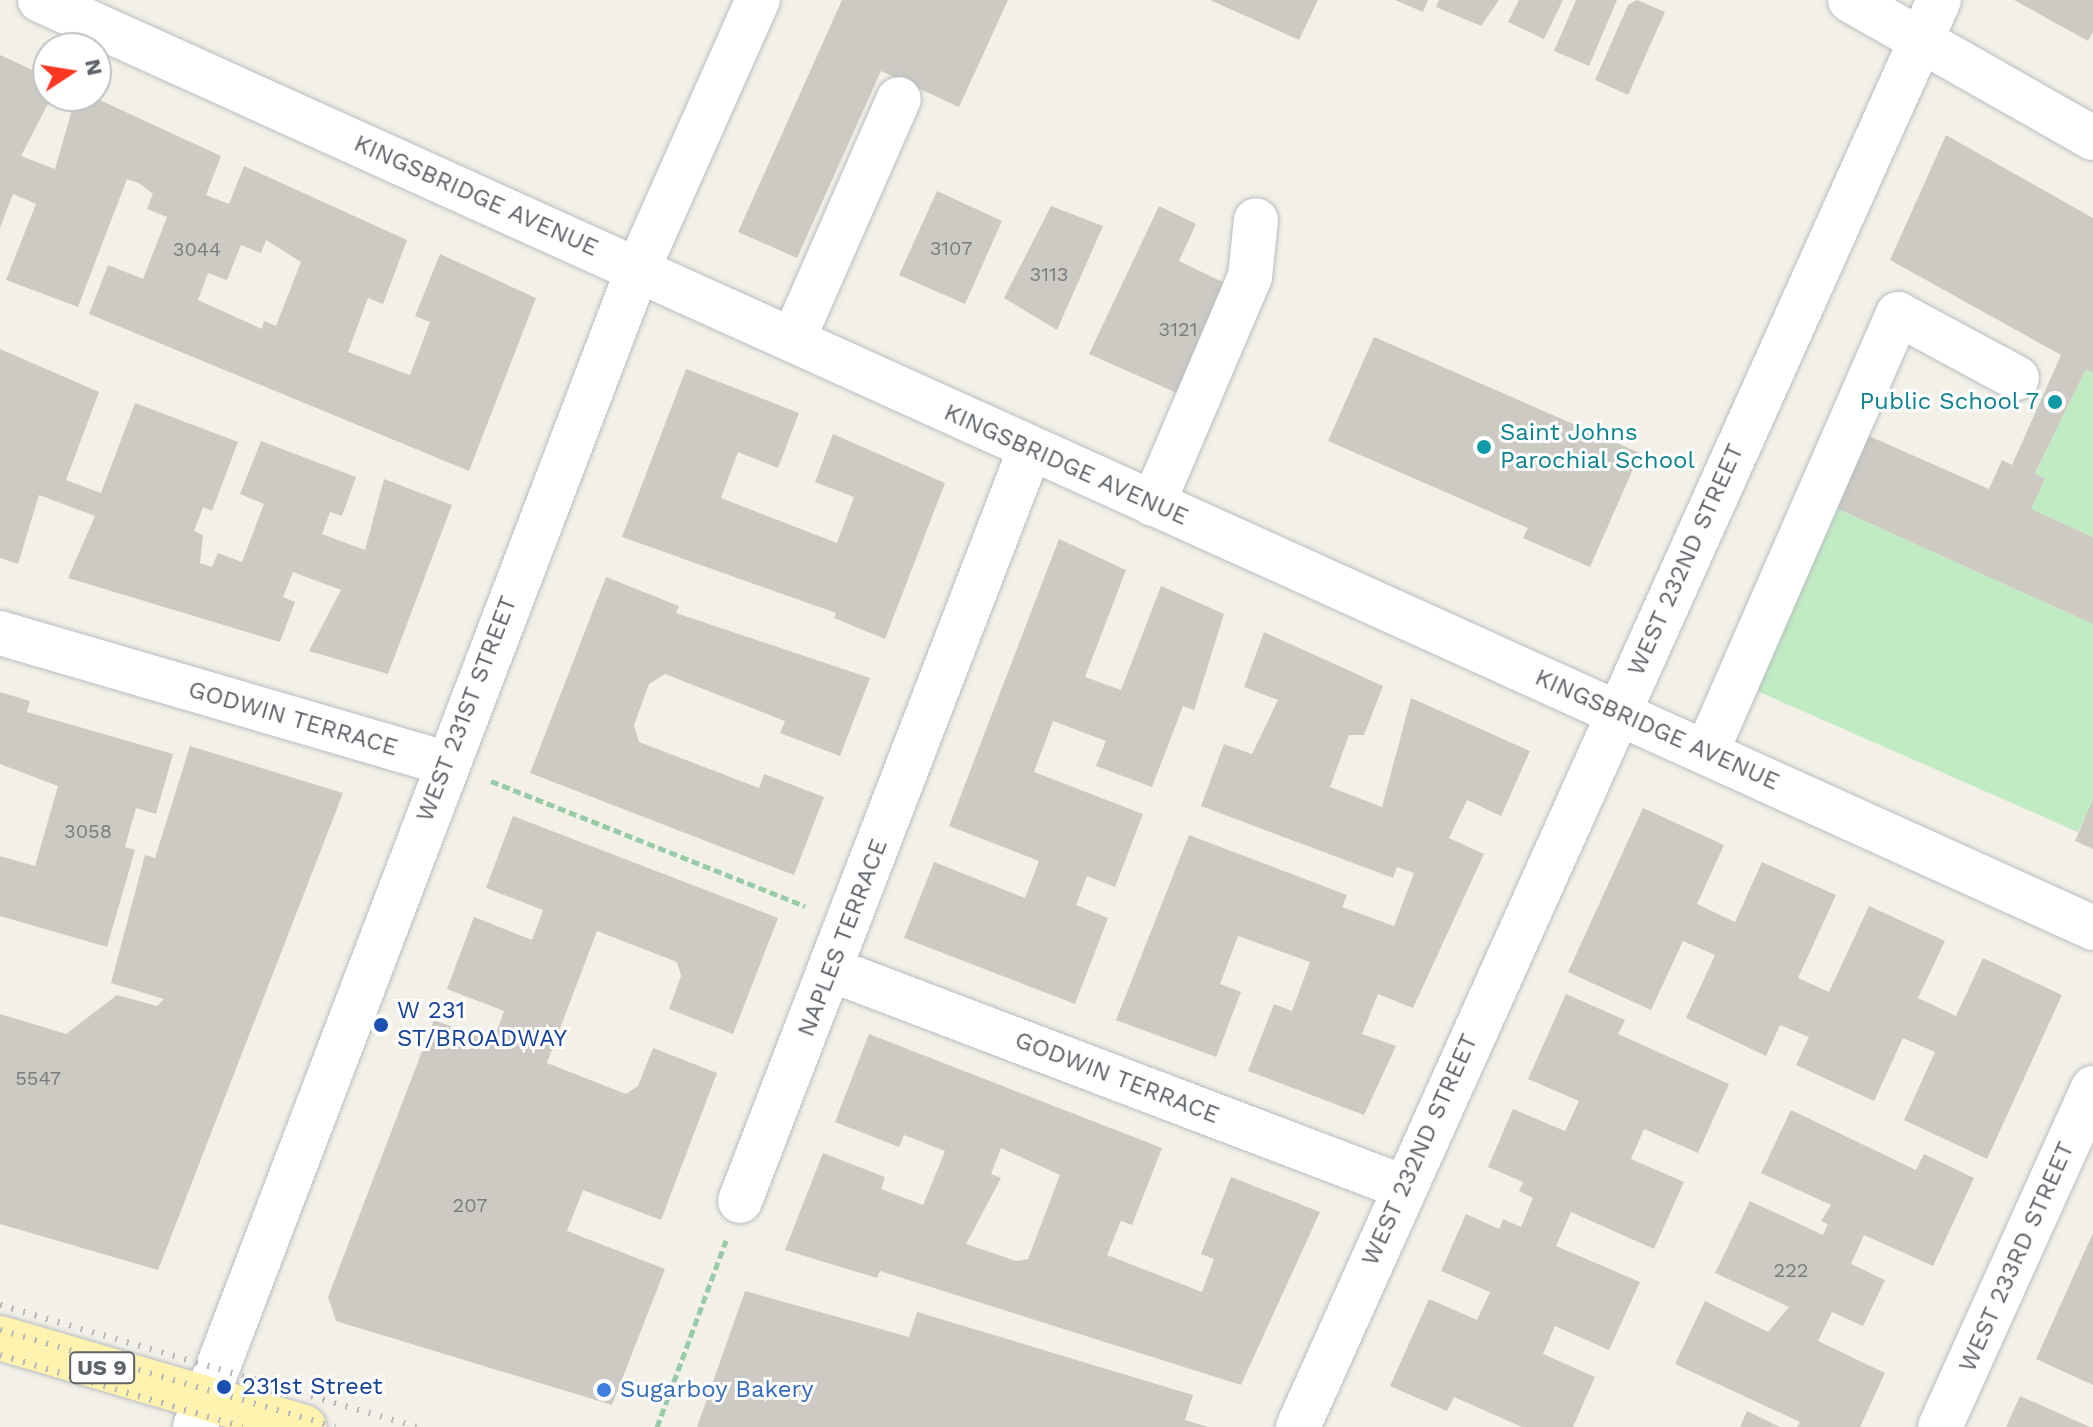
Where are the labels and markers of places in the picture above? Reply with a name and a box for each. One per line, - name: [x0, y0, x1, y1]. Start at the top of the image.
- place label: Public School 7: [1858, 388, 2039, 416]
- marker: Public School 7: [2046, 393, 2064, 411]
- place label: Saint Johns Parochial School: [1500, 419, 1696, 475]
- marker: Saint Johns Parochial School: [1475, 438, 1493, 456]
- place label: W 231 ST/BROADWAY: [397, 997, 567, 1053]
- marker: W 231 ST/BROADWAY: [372, 1016, 390, 1034]
- place label: 231st Street: [242, 1373, 382, 1401]
- marker: 231st Street: [213, 1376, 235, 1398]
- place label: Sugarboy Bakery: [620, 1376, 814, 1404]
- marker: Sugarboy Bakery: [595, 1381, 613, 1399]

